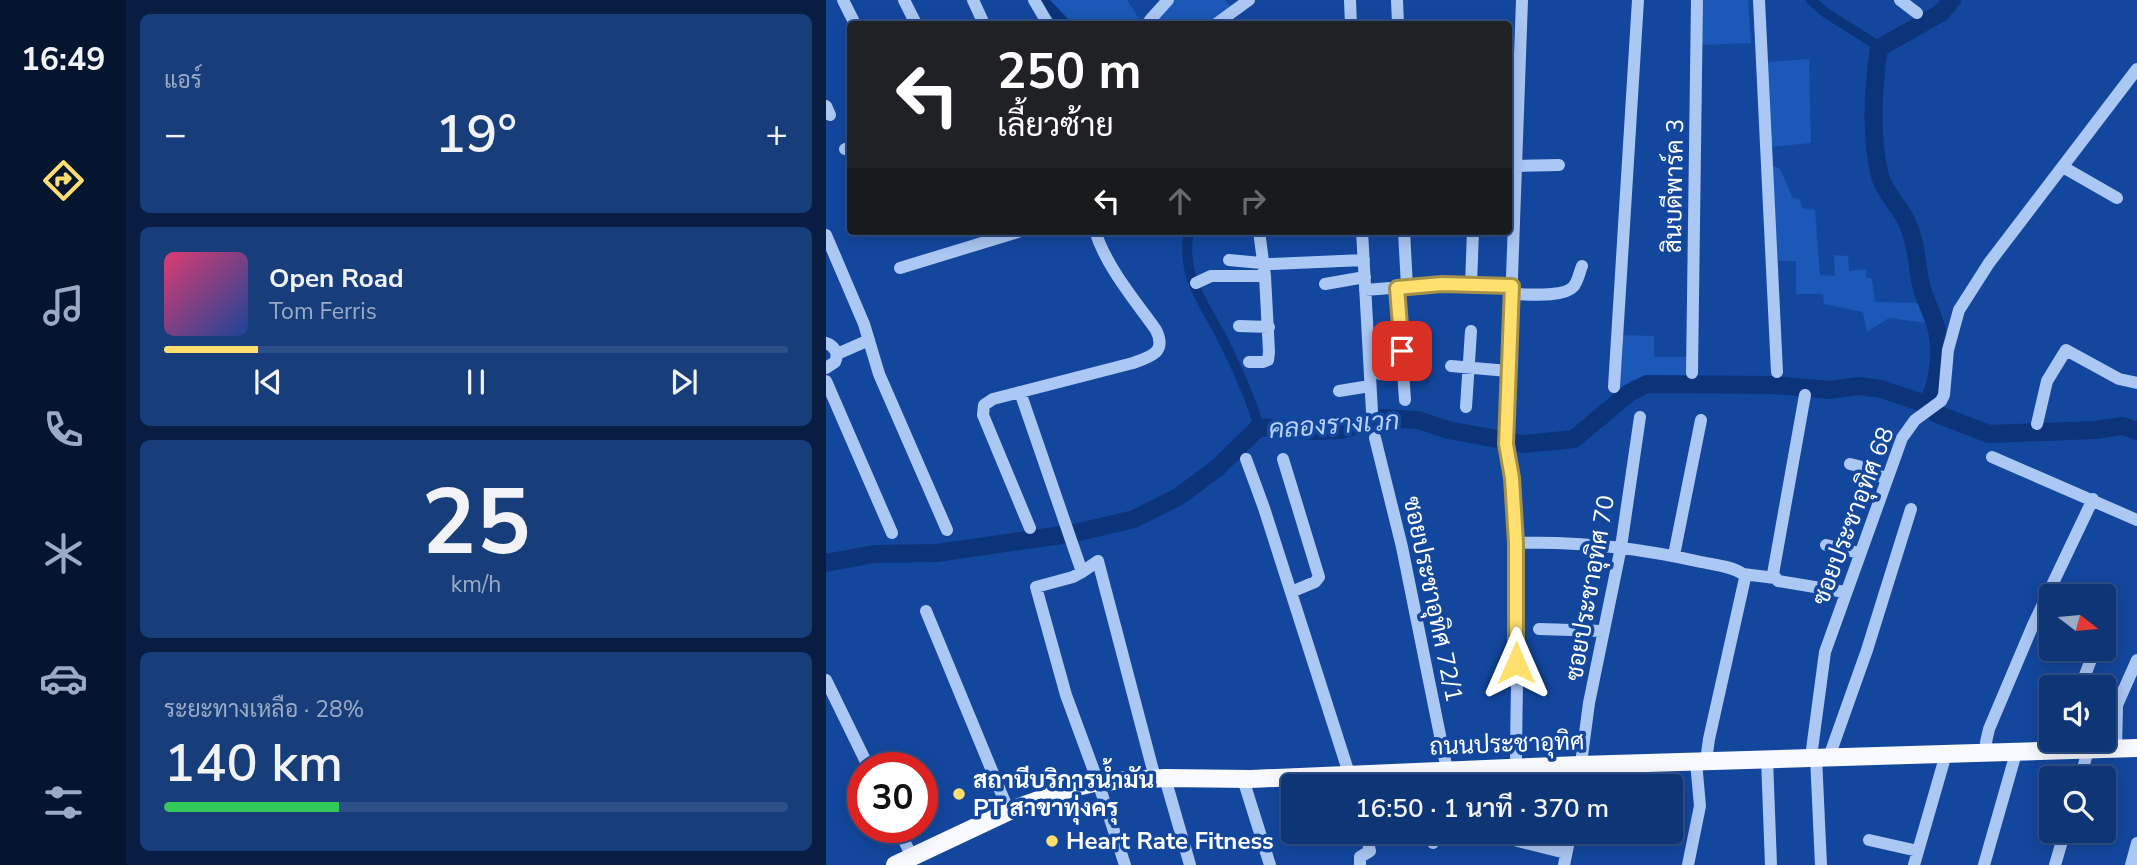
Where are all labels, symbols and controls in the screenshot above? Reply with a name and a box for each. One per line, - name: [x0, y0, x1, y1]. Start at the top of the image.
- text: 16:49: [21, 38, 105, 81]
- text: 250 m: [997, 38, 1141, 105]
- icon: left: [882, 49, 973, 140]
- text: แอร์: [164, 65, 202, 96]
- text: 19°: [435, 99, 517, 170]
- text: เลี้ยวซ้าย: [997, 104, 1114, 147]
- text: −: [164, 109, 187, 160]
- text: +: [765, 109, 788, 160]
- street label: สินบดีพาร์ค 3: [1657, 118, 1691, 254]
- icon: directions: [39, 156, 88, 205]
- icon: left: [1088, 182, 1126, 220]
- icon: ahead: [1161, 182, 1199, 220]
- icon: right: [1234, 182, 1272, 220]
- text: Open Road: [269, 261, 404, 296]
- icon: music: [39, 281, 88, 330]
- text: Tom Ferris: [269, 296, 377, 327]
- pin: [1372, 321, 1432, 381]
- icon: arrive: [1383, 332, 1421, 370]
- icon: previous: [249, 363, 287, 401]
- icon: pause: [457, 363, 495, 401]
- icon: next: [665, 363, 703, 401]
- water label: คลองรางเวก: [1267, 403, 1401, 447]
- icon: phone: [39, 405, 88, 454]
- street label: ซอยประชาอุทิศ 68: [1804, 422, 1902, 610]
- text: 25: [421, 461, 531, 585]
- street label: ซอยประชาอุทิศ 72/1: [1396, 493, 1470, 705]
- street label: ซอยประชาอุทิศ 70: [1558, 493, 1622, 683]
- icon: climate: [39, 529, 88, 578]
- text: km/h: [451, 569, 501, 600]
- north arrow: [2039, 584, 2116, 662]
- map controls: [2039, 584, 2116, 843]
- position arrow: [1479, 626, 1553, 700]
- icon: car: [39, 654, 88, 703]
- button: sound: [2039, 675, 2116, 752]
- text: ระยะทางเหลือ · 28%: [164, 694, 364, 725]
- street label: ถนนประชาอุทิศ: [1429, 725, 1585, 763]
- text: 140 km: [164, 728, 343, 799]
- speed limit sign: 30: [847, 752, 938, 843]
- place label: สถานีบริการน้ำมัน PT สาขาทุ่งครุ: [973, 758, 1154, 825]
- button: search: [2039, 766, 2116, 843]
- icon: filters: [39, 778, 88, 827]
- marker: สถานีบริการน้ำมัน PT สาขาทุ่งครุ: [951, 786, 967, 802]
- text: 16:50 · 1 นาที · 370 m: [1355, 791, 1609, 826]
- place label: Heart Rate Fitness: [1066, 825, 1274, 857]
- marker: Heart Rate Fitness: [1044, 833, 1060, 849]

